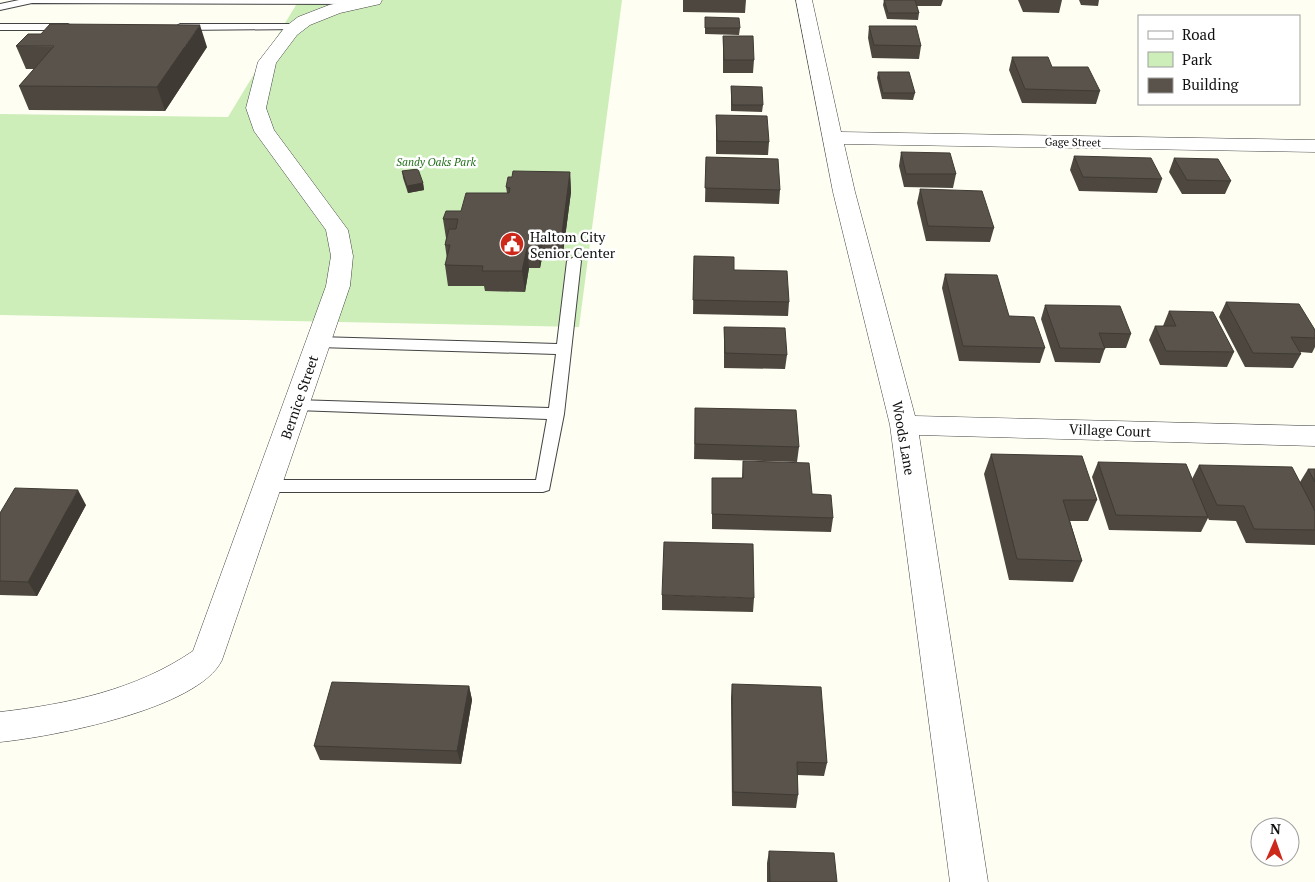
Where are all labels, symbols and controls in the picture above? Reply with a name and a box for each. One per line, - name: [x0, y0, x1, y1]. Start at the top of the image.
- legend: [1138, 15, 1300, 105]
- text: Road: [1182, 24, 1215, 44]
- text: Park: [1182, 49, 1212, 69]
- text: Building: [1182, 74, 1240, 94]
- street label: Gage Street: [1045, 135, 1101, 149]
- park label: Sandy Oaks Park: [396, 155, 476, 169]
- place label: Haltom City Senior Center: [530, 227, 616, 262]
- public building icon: Haltom City Senior Center: [499, 231, 525, 257]
- street label: Bernice Street: [276, 352, 323, 442]
- street label: Woods Lane: [888, 399, 920, 477]
- street label: Village Court: [1069, 419, 1152, 441]
- north arrow: [1250, 817, 1300, 867]
- text: N: [1270, 819, 1281, 838]

